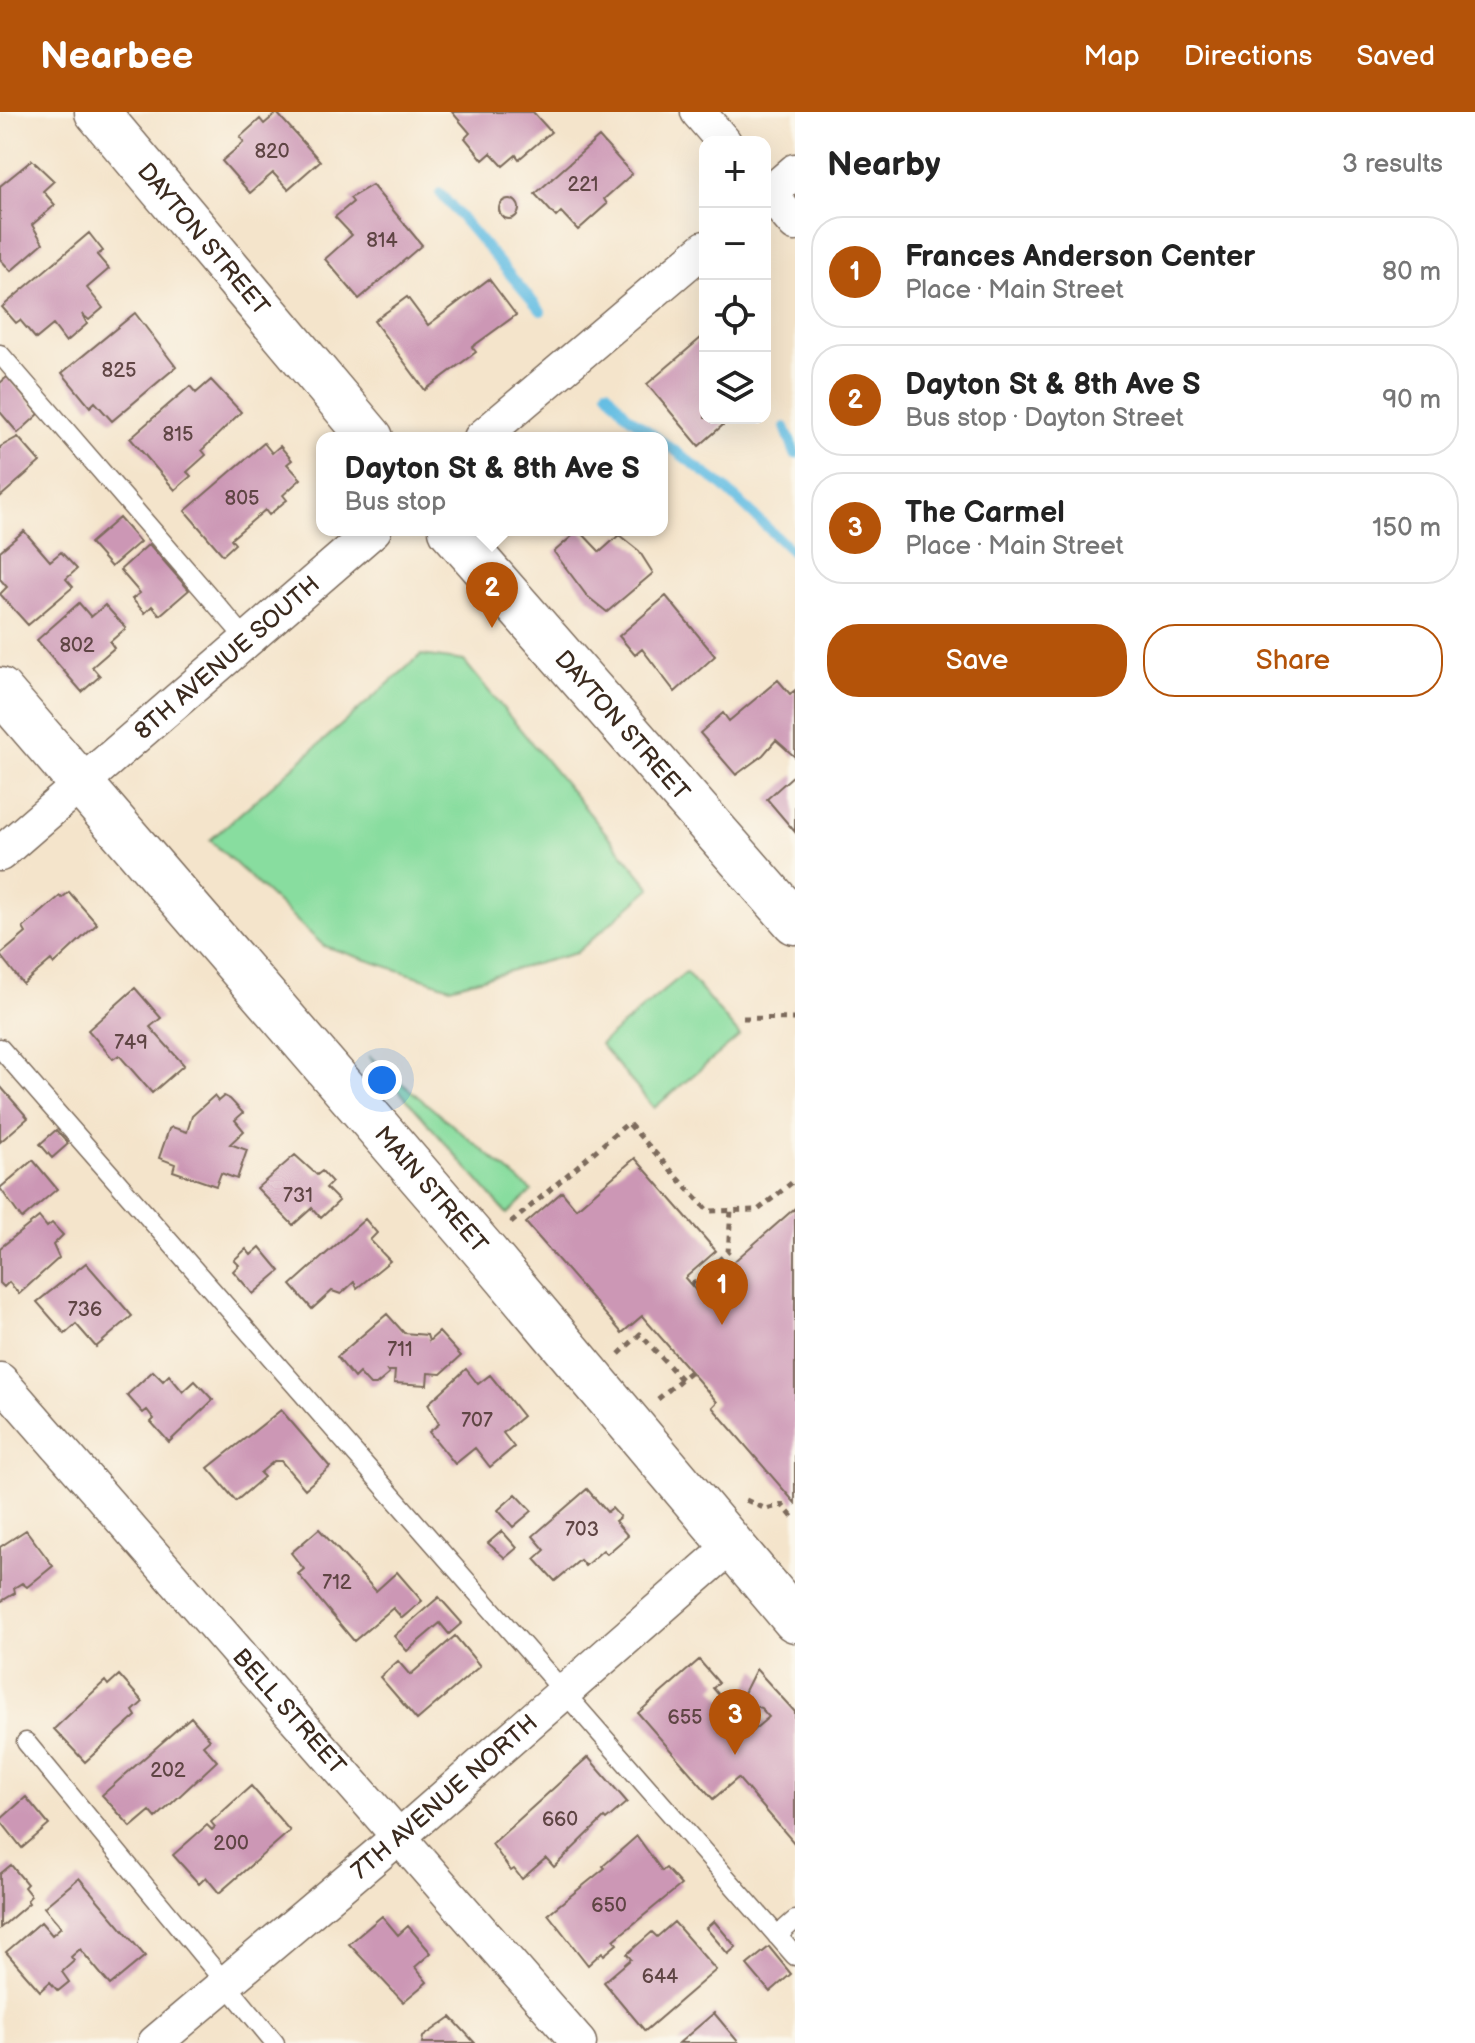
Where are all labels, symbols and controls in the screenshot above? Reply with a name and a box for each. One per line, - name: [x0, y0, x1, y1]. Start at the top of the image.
- text: Nearbee: [40, 34, 193, 79]
- text: Map: [1083, 40, 1140, 73]
- text: Directions: [1184, 40, 1312, 73]
- text: Saved: [1356, 40, 1435, 73]
- map controls: [699, 136, 771, 424]
- button: +: [699, 136, 771, 208]
- house number: 820: [254, 140, 290, 164]
- text: Nearby: [827, 144, 941, 185]
- text: 3 results: [1342, 149, 1443, 180]
- street label: DAYTON STREET: [131, 157, 276, 322]
- house number: 221: [567, 173, 599, 197]
- button: −: [699, 208, 771, 280]
- house number: 814: [366, 229, 398, 253]
- text: Frances Anderson Center: [905, 239, 1255, 275]
- text: 1: [850, 257, 860, 288]
- text: 80 m: [1382, 257, 1441, 288]
- text: Place · Main Street: [905, 275, 1124, 306]
- button: locate: [699, 280, 771, 352]
- button: layers: [699, 352, 771, 424]
- house number: 825: [102, 359, 136, 383]
- text: Dayton St & 8th Ave S: [905, 367, 1200, 403]
- text: 2: [847, 385, 863, 416]
- text: 90 m: [1382, 385, 1441, 416]
- text: Bus stop · Dayton Street: [905, 403, 1184, 434]
- house number: 815: [163, 423, 193, 447]
- popup: [316, 432, 668, 536]
- text: Dayton St & 8th Ave S: [344, 451, 640, 487]
- house number: 805: [225, 487, 259, 511]
- text: Bus stop: [344, 487, 446, 518]
- text: The Carmel: [905, 495, 1065, 531]
- text: 3: [847, 513, 863, 544]
- text: 150 m: [1372, 513, 1441, 544]
- text: Place · Main Street: [905, 531, 1124, 562]
- pin: 2: [466, 562, 518, 628]
- street label: 8TH AVENUE SOUTH: [129, 570, 326, 746]
- button: Save: [827, 624, 1127, 697]
- button: Share: [1143, 624, 1443, 697]
- house number: 802: [59, 634, 95, 658]
- street label: DAYTON STREET: [549, 645, 696, 807]
- house number: 749: [114, 1031, 148, 1055]
- your location: [362, 1060, 402, 1100]
- street label: MAIN STREET: [368, 1120, 494, 1260]
- house number: 731: [283, 1184, 313, 1208]
- pin: 1: [696, 1259, 748, 1325]
- house number: 736: [68, 1298, 102, 1322]
- house number: 711: [387, 1338, 413, 1362]
- house number: 707: [461, 1409, 493, 1433]
- house number: 703: [565, 1518, 599, 1542]
- house number: 712: [322, 1571, 352, 1595]
- street label: BELL STREET: [226, 1643, 352, 1781]
- pin: 3: [709, 1689, 761, 1755]
- house number: 655: [667, 1706, 703, 1730]
- street label: 7TH AVENUE NORTH: [346, 1708, 544, 1886]
- house number: 202: [150, 1759, 186, 1783]
- house number: 660: [542, 1808, 578, 1832]
- house number: 200: [213, 1832, 249, 1856]
- house number: 650: [591, 1894, 627, 1918]
- house number: 644: [642, 1965, 678, 1989]

